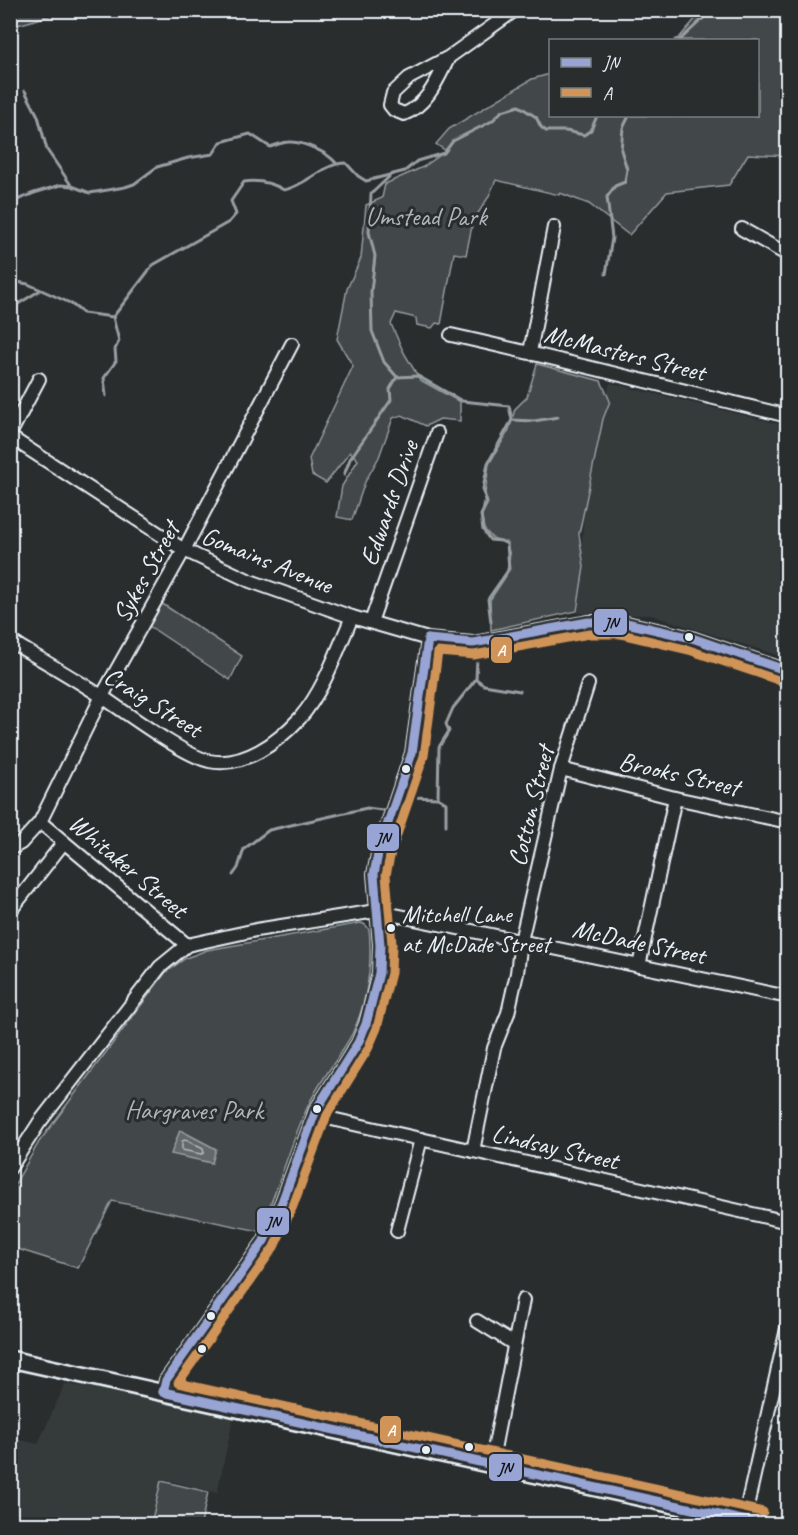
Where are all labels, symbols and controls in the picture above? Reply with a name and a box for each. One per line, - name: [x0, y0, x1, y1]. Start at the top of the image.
- legend: [549, 39, 759, 117]
- text: JN: [602, 52, 622, 74]
- text: A: [603, 82, 613, 104]
- park label: Umstead Park: [365, 200, 489, 233]
- street label: McMasters Street: [541, 317, 711, 389]
- street label: Edwards Drive: [352, 435, 426, 570]
- street label: Sykes Street: [105, 513, 189, 628]
- street label: Gomains Avenue: [197, 519, 339, 602]
- line badge: JN: [593, 608, 628, 636]
- text: JN: [603, 613, 621, 633]
- unlabelled marker: [683, 631, 695, 643]
- line badge: A: [490, 636, 513, 664]
- text: A: [497, 641, 507, 661]
- street label: Craig Street: [98, 659, 210, 746]
- street label: Cotton Street: [500, 739, 563, 869]
- street label: Brooks Street: [616, 744, 746, 805]
- unlabelled marker: [400, 763, 412, 775]
- street label: Whitaker Street: [62, 807, 196, 927]
- line badge: JN: [366, 823, 400, 852]
- text: JN: [375, 828, 393, 848]
- place label: Mitchell Lane at McDade Street: [402, 899, 553, 959]
- street label: McDade Street: [570, 912, 711, 973]
- marker: Mitchell Lane at McDade Street: [385, 922, 397, 934]
- park label: Hargraves Park: [125, 1094, 265, 1127]
- unlabelled marker: [311, 1103, 323, 1115]
- street label: Lindsay Street: [489, 1116, 624, 1178]
- line badge: JN: [256, 1207, 290, 1236]
- text: JN: [265, 1212, 283, 1232]
- unlabelled marker: [205, 1310, 217, 1322]
- unlabelled marker: [196, 1343, 208, 1355]
- line badge: A: [379, 1415, 402, 1444]
- text: A: [387, 1421, 397, 1441]
- unlabelled marker: [463, 1441, 475, 1453]
- unlabelled marker: [420, 1444, 432, 1456]
- line badge: JN: [488, 1453, 523, 1482]
- text: JN: [497, 1458, 515, 1478]

